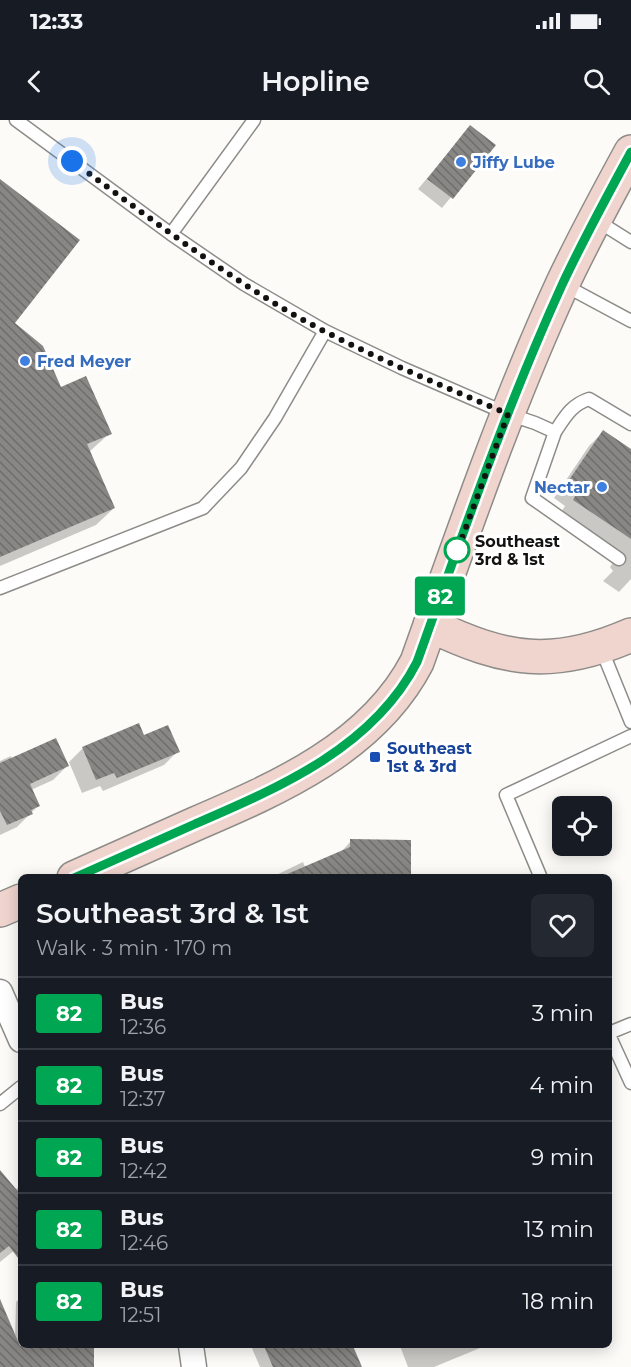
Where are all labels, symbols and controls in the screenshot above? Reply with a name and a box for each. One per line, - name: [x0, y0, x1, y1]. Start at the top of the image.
- text: 12:33: [30, 8, 83, 35]
- icon: back: [18, 65, 51, 98]
- text: Hopline: [261, 65, 370, 98]
- icon: search: [580, 65, 613, 98]
- your location: [57, 146, 87, 176]
- place label: Jiffy Lube: [472, 153, 555, 172]
- marker: Jiffy Lube: [454, 155, 468, 169]
- place label: Fred Meyer: [37, 352, 131, 371]
- marker: Fred Meyer: [18, 354, 32, 368]
- place label: Nectar: [534, 478, 590, 497]
- marker: Nectar: [595, 480, 609, 494]
- place label: Southeast 3rd & 1st: [474, 532, 560, 569]
- marker: Southeast 3rd & 1st: [444, 537, 470, 563]
- line badge: 82: [413, 576, 467, 616]
- text: 82: [427, 584, 453, 609]
- place label: Southeast 1st & 3rd: [387, 739, 472, 776]
- marker: Southeast 1st & 3rd: [368, 750, 382, 764]
- map controls: [552, 796, 612, 856]
- button: locate: [552, 796, 612, 856]
- button: heart: [531, 894, 594, 957]
- text: Southeast 3rd & 1st: [36, 896, 309, 930]
- text: Walk · 3 min · 170 m: [36, 936, 232, 960]
- text: Bus: [120, 988, 164, 1015]
- text: 3 min: [532, 1000, 594, 1027]
- text: 82: [56, 1001, 82, 1026]
- text: 12:36: [120, 1015, 166, 1039]
- text: Bus: [120, 1060, 164, 1087]
- text: 4 min: [530, 1072, 594, 1099]
- text: 82: [56, 1073, 82, 1098]
- text: 12:37: [120, 1087, 166, 1111]
- text: Bus: [120, 1132, 164, 1159]
- text: 9 min: [531, 1144, 594, 1171]
- text: 82: [56, 1145, 82, 1170]
- text: 12:42: [120, 1159, 167, 1183]
- text: Bus: [120, 1204, 164, 1231]
- text: 13 min: [524, 1216, 594, 1243]
- text: 82: [56, 1217, 82, 1242]
- text: 12:46: [120, 1231, 168, 1255]
- text: Bus: [120, 1276, 164, 1303]
- text: 18 min: [522, 1288, 594, 1315]
- text: 82: [56, 1289, 82, 1314]
- text: 12:51: [120, 1303, 161, 1327]

